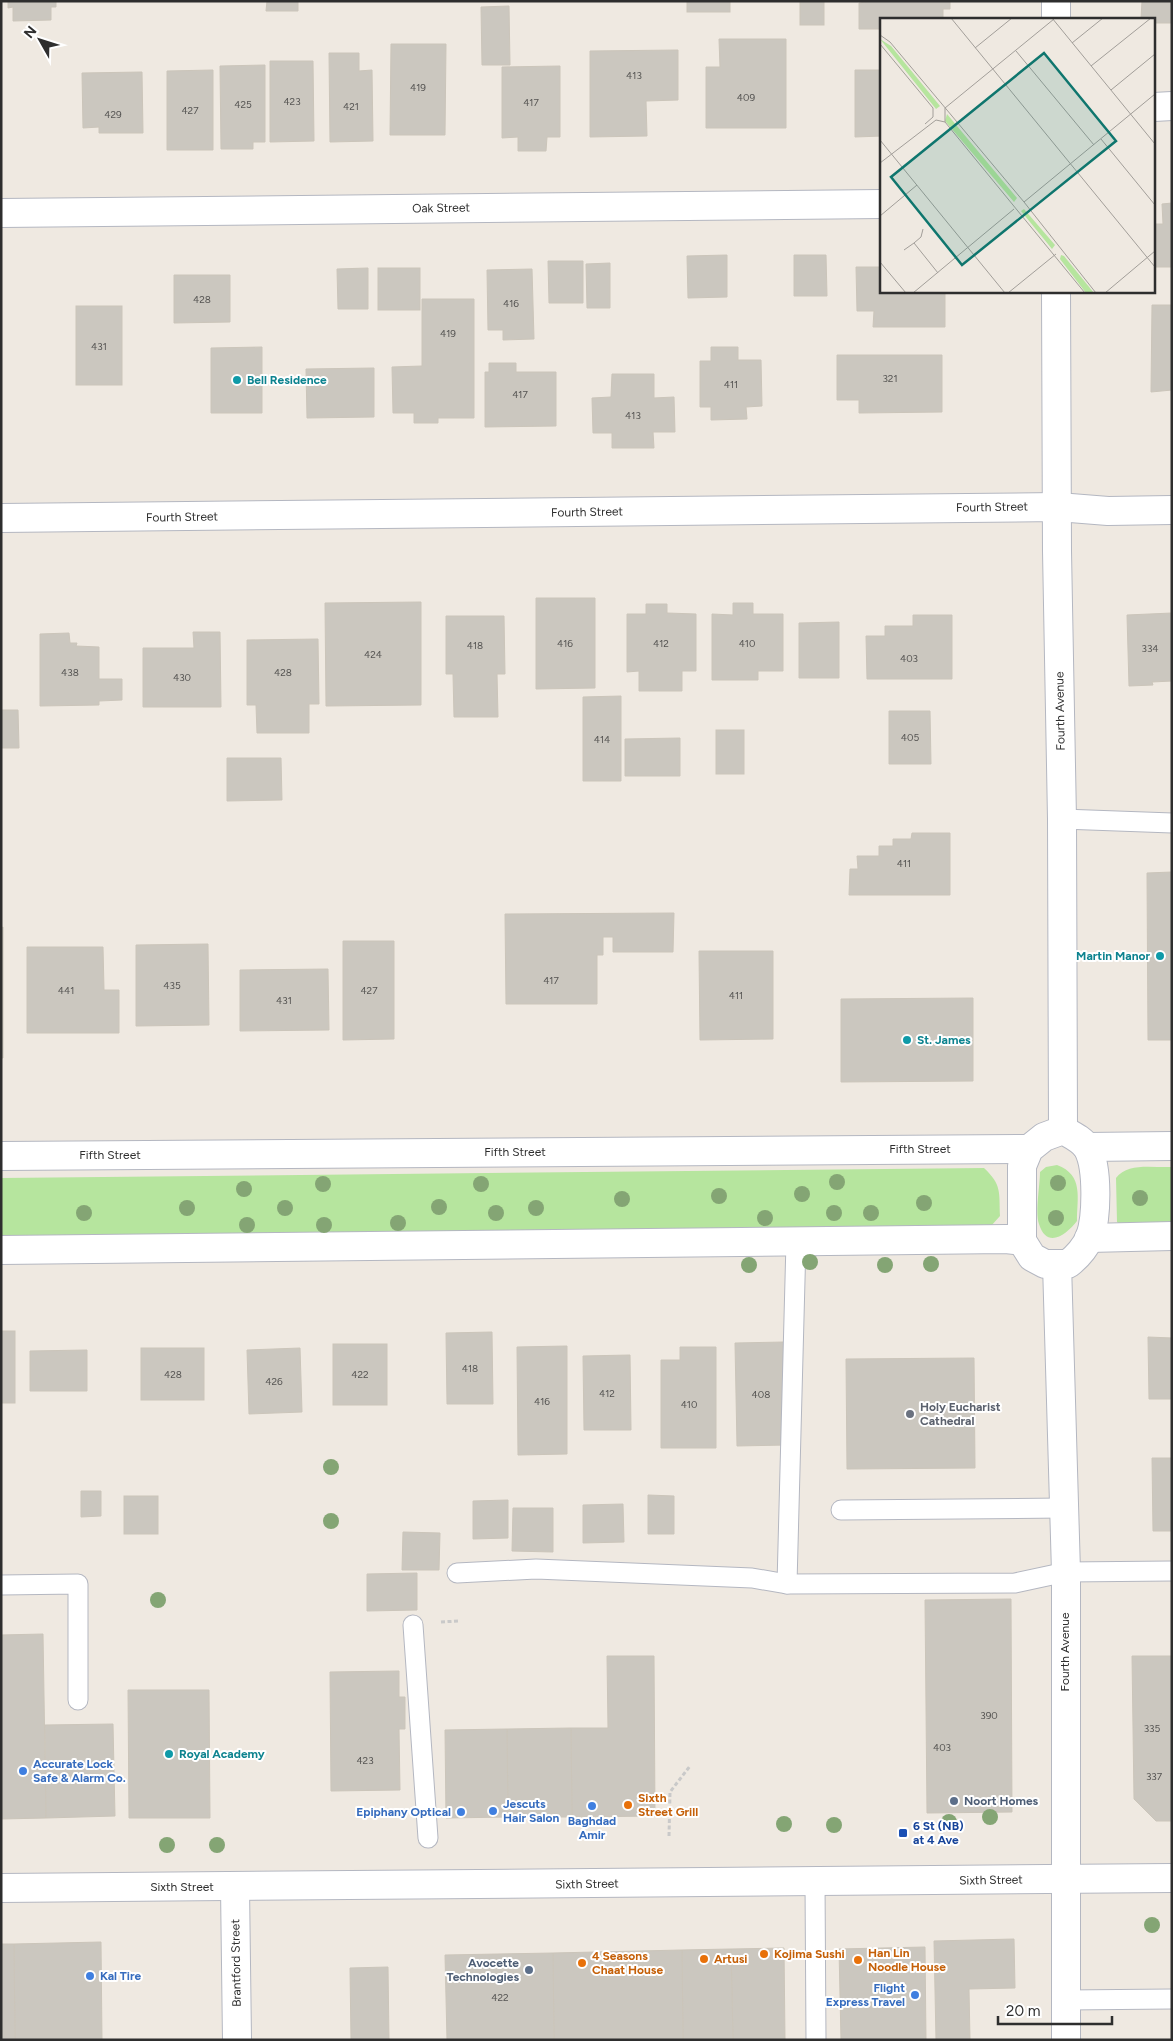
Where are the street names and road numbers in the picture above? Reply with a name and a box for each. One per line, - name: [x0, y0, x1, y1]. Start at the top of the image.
- street label: Oak Street: [412, 200, 470, 216]
- street label: Fourth Street: [956, 499, 1029, 515]
- street label: Fourth Street: [551, 504, 624, 520]
- street label: Fourth Street: [146, 509, 219, 525]
- street label: Fourth Avenue: [1052, 671, 1068, 751]
- street label: Fifth Street: [889, 1142, 951, 1156]
- street label: Fifth Street: [484, 1145, 546, 1159]
- street label: Fifth Street: [79, 1148, 141, 1162]
- street label: Fourth Avenue: [1058, 1612, 1072, 1691]
- street label: Sixth Street: [959, 1872, 1023, 1888]
- street label: Sixth Street: [555, 1876, 619, 1892]
- street label: Sixth Street: [150, 1880, 214, 1894]
- street label: Brantford Street: [228, 1919, 244, 2007]

